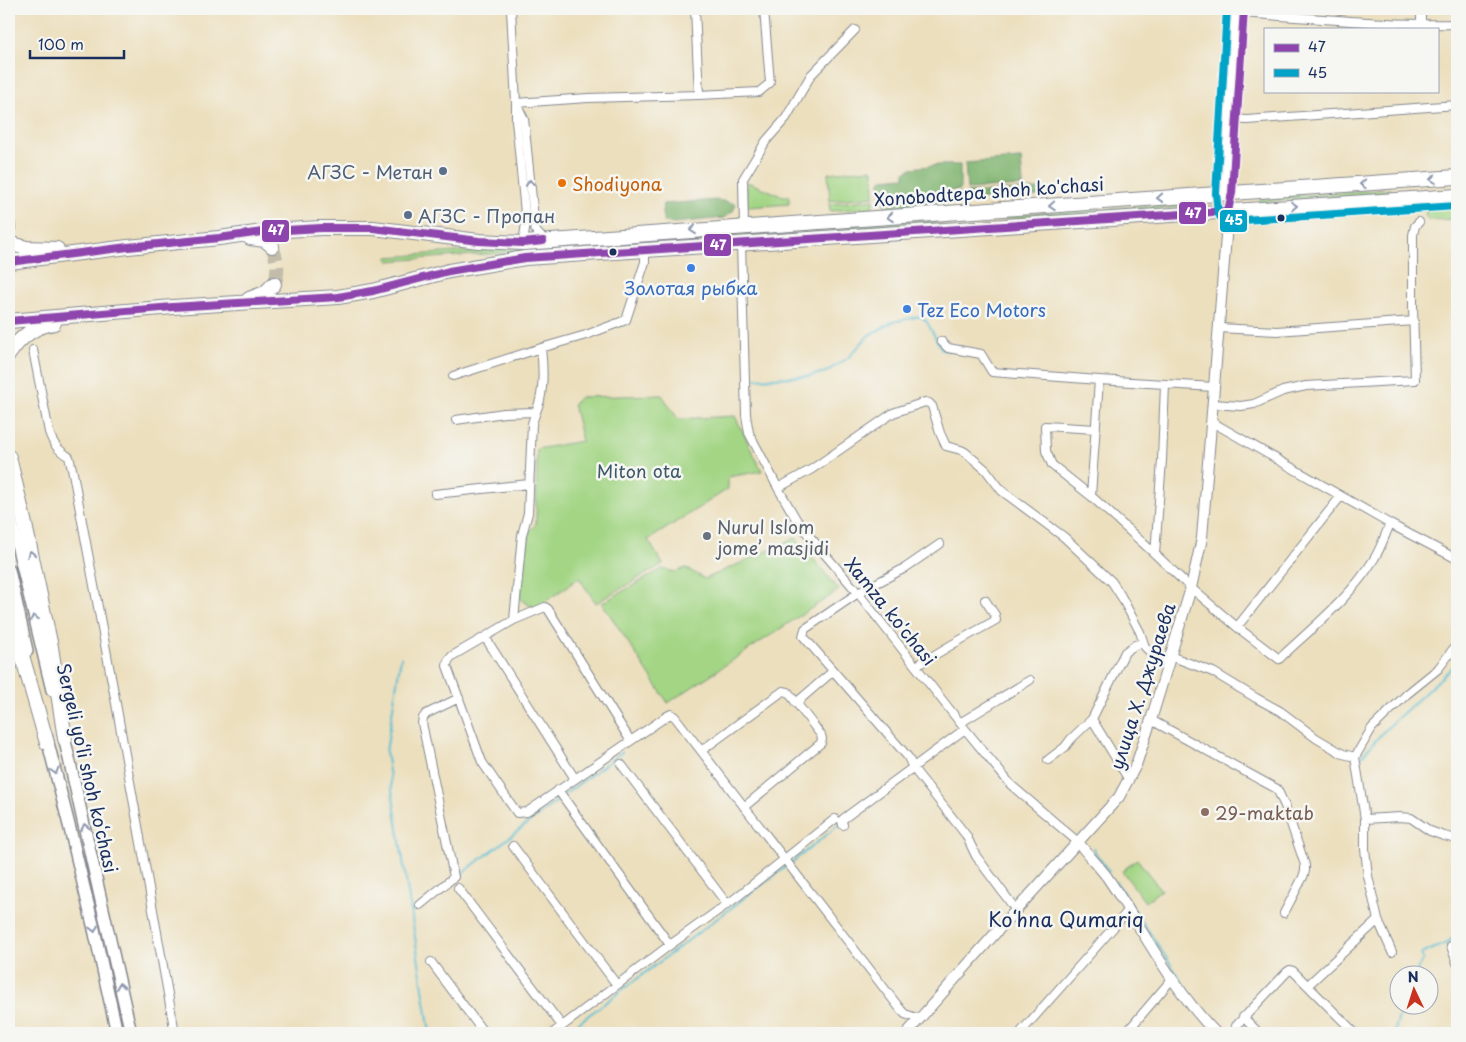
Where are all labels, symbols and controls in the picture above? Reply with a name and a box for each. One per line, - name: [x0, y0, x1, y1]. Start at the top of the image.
- scale bar: [30, 28, 124, 60]
- legend: [1264, 28, 1438, 92]
- text: 100 m: [38, 32, 84, 55]
- text: 47: [1308, 34, 1326, 57]
- text: 45: [1308, 60, 1327, 83]
- place label: АГЗС - Метан: [307, 158, 433, 185]
- marker: АГЗС - Метан: [437, 165, 449, 177]
- street label: Xonobodtepa shoh ko'chasi: [873, 169, 1105, 213]
- place label: Shodiyona: [572, 170, 663, 197]
- one-way arrow: [1429, 174, 1437, 185]
- marker: Shodiyona: [556, 177, 568, 189]
- one-way arrow: [1359, 178, 1367, 189]
- one-way arrow: [525, 179, 536, 187]
- one-way arrow: [1156, 193, 1164, 204]
- one-way arrow: [1048, 200, 1056, 211]
- line badge: 47: [1178, 201, 1207, 225]
- one-way arrow: [1290, 201, 1298, 212]
- place label: АГЗС - Пропан: [418, 202, 555, 229]
- text: 47: [1185, 202, 1202, 223]
- marker: АГЗС - Пропан: [402, 209, 414, 221]
- line badge: 45: [1219, 209, 1248, 233]
- text: 45: [1225, 209, 1243, 230]
- one-way arrow: [886, 212, 894, 223]
- unlabelled marker: [1276, 213, 1286, 223]
- line badge: 47: [261, 219, 290, 243]
- text: 47: [268, 219, 285, 240]
- one-way arrow: [689, 225, 697, 236]
- line badge: 47: [703, 233, 732, 257]
- text: 47: [710, 234, 727, 255]
- unlabelled marker: [608, 247, 618, 257]
- marker: Золотая рыбка: [685, 262, 697, 274]
- place label: Золотая рыбка: [625, 274, 758, 301]
- place label: Tez Eco Motors: [917, 296, 1046, 323]
- marker: Tez Eco Motors: [901, 303, 913, 315]
- park label: Miton ota: [597, 457, 682, 484]
- place label: Nurul Islom jome’ masjidi: [715, 513, 829, 561]
- marker: Nurul Islom jome’ masjidi: [701, 530, 713, 542]
- one-way arrow: [26, 549, 37, 558]
- street label: Xamza ko'chasi: [839, 551, 943, 671]
- street label: улица Х. Джураева: [1102, 598, 1182, 773]
- one-way arrow: [29, 614, 40, 623]
- street label: Sergeli yo‘li shoh ko‘chasi: [51, 660, 125, 876]
- one-way arrow: [49, 767, 60, 776]
- place label: 29-maktab: [1215, 799, 1314, 826]
- marker: 29-maktab: [1199, 806, 1211, 818]
- one-way arrow: [80, 823, 91, 832]
- district label: Koʻhna Qumariq: [988, 904, 1144, 934]
- one-way arrow: [88, 924, 99, 933]
- north arrow: [1388, 964, 1438, 1014]
- text: N: [1407, 966, 1419, 987]
- one-way arrow: [115, 981, 126, 990]

